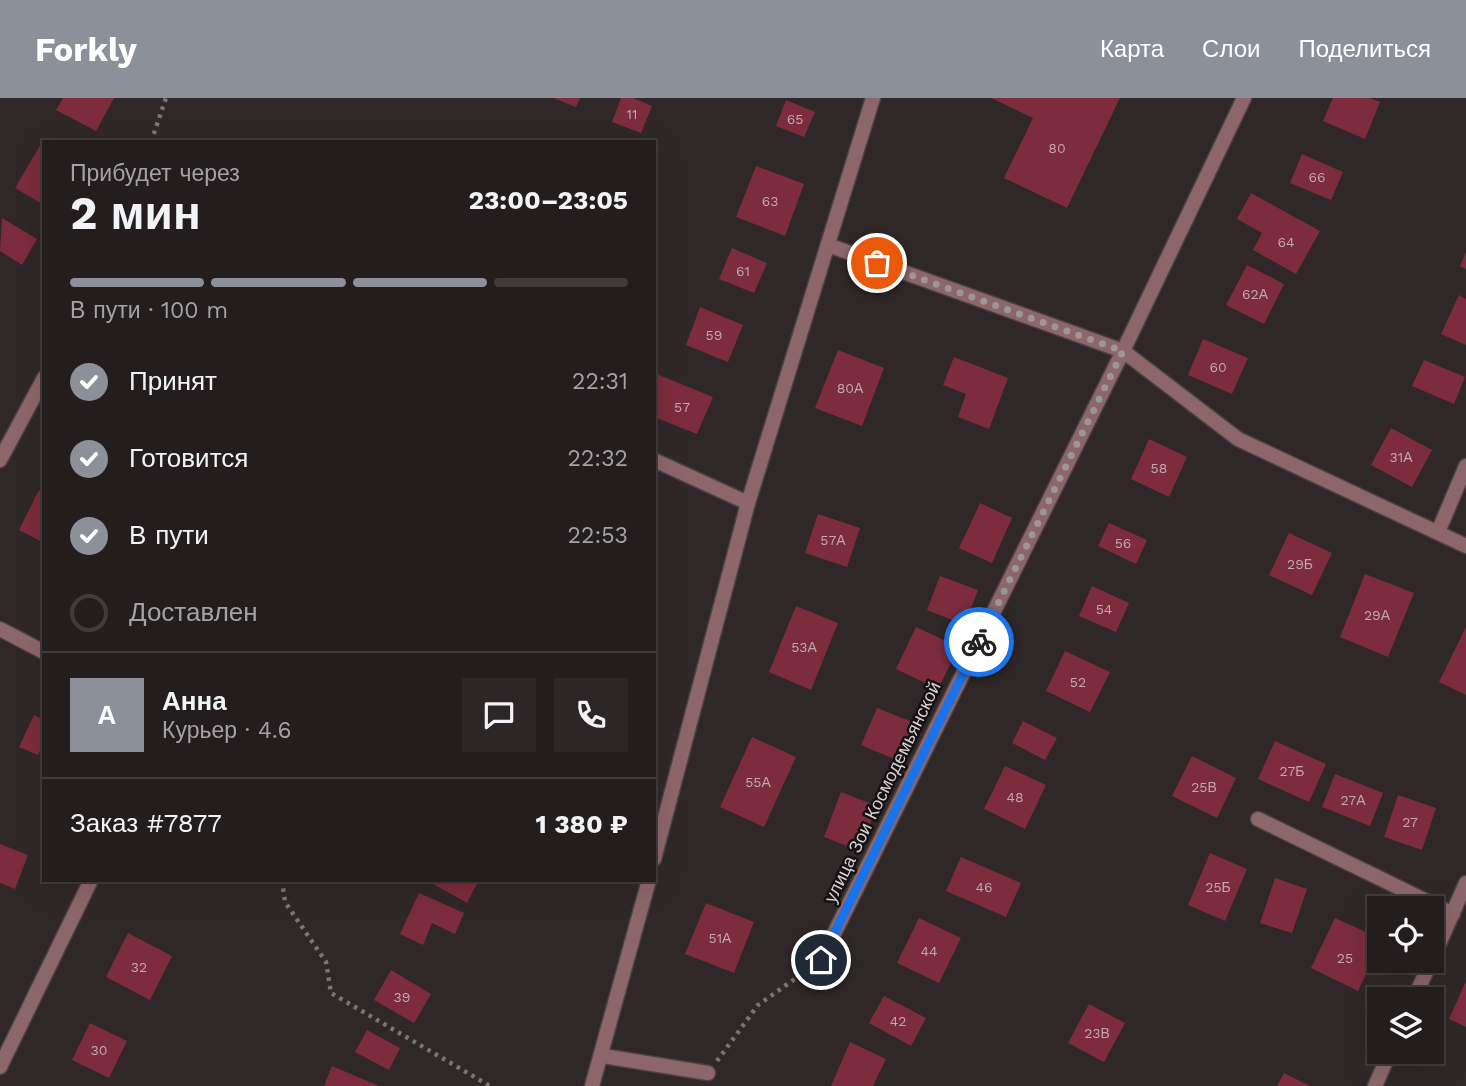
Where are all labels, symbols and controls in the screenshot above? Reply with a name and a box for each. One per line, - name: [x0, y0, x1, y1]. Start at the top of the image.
- text: Forkly: [35, 30, 137, 69]
- text: Карта: [1100, 35, 1164, 63]
- text: Слои: [1202, 35, 1260, 63]
- text: Поделиться: [1298, 35, 1431, 63]
- house number: 11: [627, 106, 637, 122]
- house number: 65: [787, 111, 803, 127]
- house number: 80: [1048, 140, 1066, 156]
- text: Прибудет через: [70, 160, 240, 187]
- house number: 66: [1308, 169, 1326, 185]
- text: 23:00–23:05: [468, 185, 628, 215]
- text: 2 мин: [70, 186, 201, 240]
- house number: 63: [762, 193, 778, 209]
- pin: [847, 233, 907, 293]
- house number: 64: [1277, 234, 1295, 250]
- icon: bag: [858, 244, 896, 282]
- house number: 61: [736, 263, 750, 279]
- house number: 62А: [1242, 286, 1269, 302]
- text: В пути · 100 m: [70, 297, 228, 324]
- house number: 59: [706, 327, 722, 343]
- house number: 60: [1209, 359, 1227, 375]
- icon: check: [70, 363, 108, 401]
- text: Принят: [129, 366, 217, 396]
- text: 22:31: [572, 368, 628, 395]
- house number: 80А: [837, 380, 864, 396]
- house number: 57: [674, 399, 690, 415]
- icon: check: [70, 440, 108, 478]
- text: Готовится: [129, 443, 248, 473]
- text: 22:32: [568, 445, 628, 472]
- house number: 31А: [1390, 449, 1413, 465]
- house number: 58: [1151, 460, 1167, 476]
- icon: check: [70, 517, 108, 555]
- text: В пути: [129, 520, 209, 550]
- text: 22:53: [568, 522, 628, 549]
- house number: 57А: [820, 532, 846, 548]
- house number: 56: [1115, 535, 1131, 551]
- house number: 29Б: [1287, 556, 1313, 572]
- text: Доставлен: [129, 597, 258, 627]
- house number: 54: [1096, 601, 1112, 617]
- courier: [944, 607, 1014, 677]
- house number: 29А: [1364, 607, 1391, 623]
- icon: bike: [960, 623, 998, 661]
- house number: 53А: [791, 639, 817, 655]
- house number: 52: [1070, 674, 1086, 690]
- button: chat: [462, 678, 536, 752]
- button: phone: [554, 678, 628, 752]
- street label: улица Зои Космодемьянской: [819, 678, 945, 906]
- text: Анна: [162, 686, 227, 716]
- text: А: [98, 700, 116, 730]
- text: Курьер · 4.6: [162, 717, 291, 744]
- house number: 27Б: [1280, 763, 1304, 779]
- house number: 55А: [745, 774, 771, 790]
- house number: 25В: [1191, 779, 1217, 795]
- house number: 48: [1006, 789, 1024, 805]
- house number: 27А: [1340, 792, 1366, 808]
- text: Заказ #7877: [70, 808, 222, 838]
- text: 1 380 ₽: [536, 809, 628, 839]
- house number: 27: [1402, 814, 1418, 830]
- house number: 46: [975, 879, 993, 895]
- house number: 25Б: [1205, 879, 1231, 895]
- map controls: [1367, 896, 1444, 1064]
- button: locate: [1367, 896, 1444, 973]
- house number: 51А: [709, 930, 732, 946]
- pin: [791, 930, 851, 990]
- icon: home: [802, 941, 840, 979]
- house number: 44: [920, 943, 938, 959]
- house number: 25: [1337, 950, 1353, 966]
- house number: 32: [131, 959, 147, 975]
- button: layers: [1367, 987, 1444, 1064]
- house number: 39: [394, 989, 410, 1005]
- house number: 42: [890, 1013, 906, 1029]
- house number: 23В: [1084, 1025, 1110, 1041]
- house number: 30: [91, 1042, 107, 1058]

